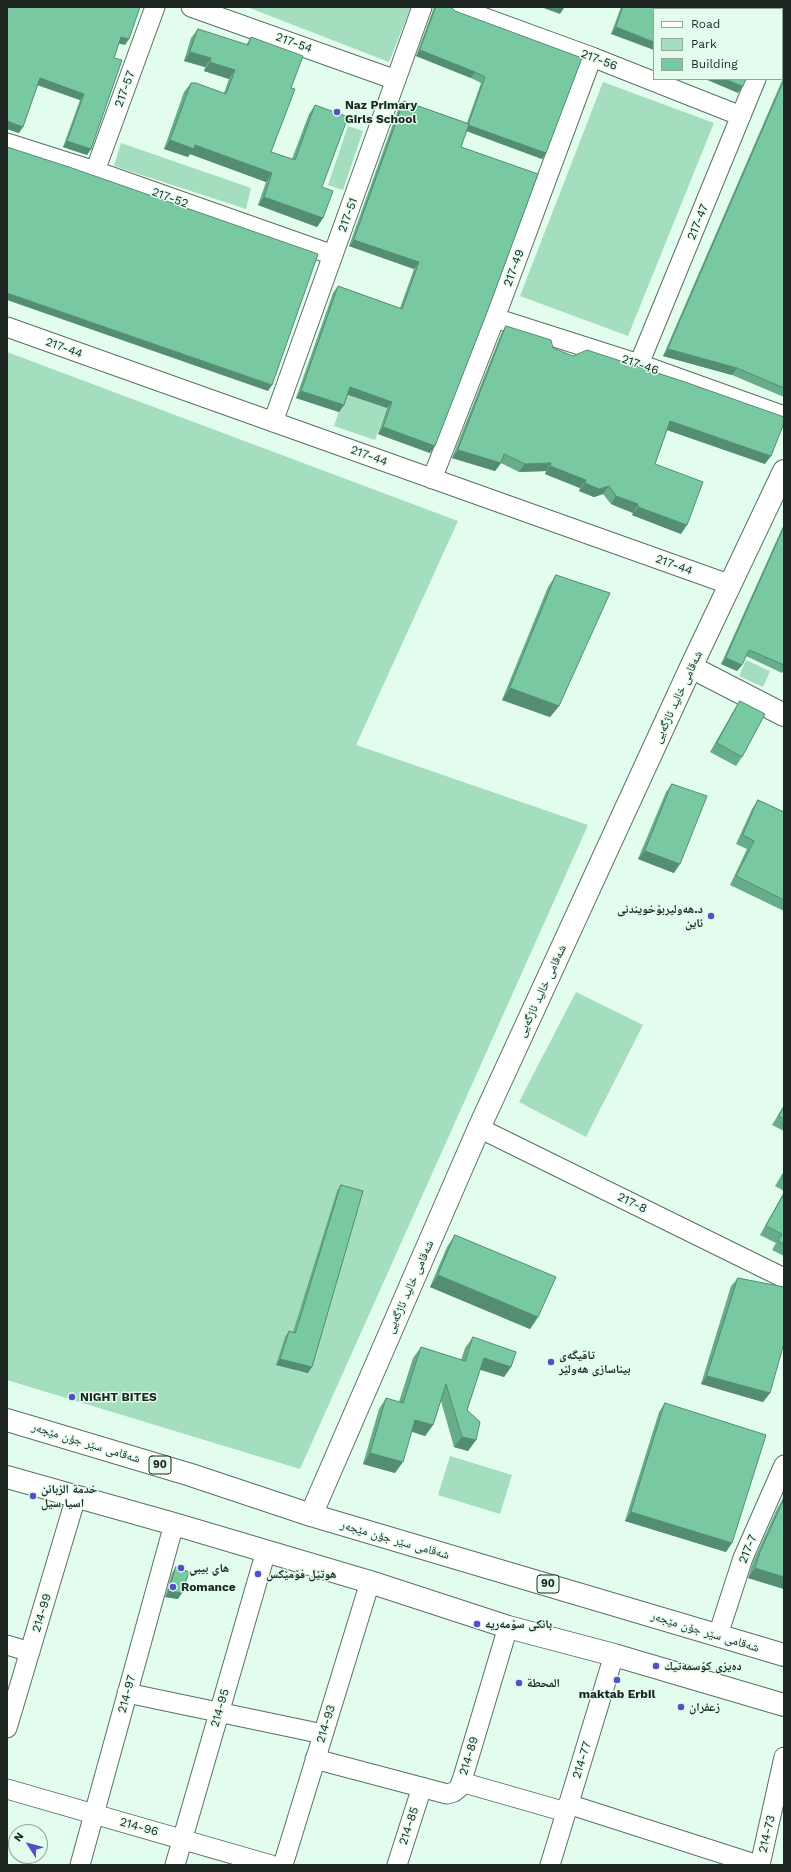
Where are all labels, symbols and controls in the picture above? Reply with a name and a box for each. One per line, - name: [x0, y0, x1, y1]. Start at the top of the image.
- legend: [653, 8, 783, 80]
- text: Road: [691, 17, 720, 31]
- street label: 217-54: [274, 30, 314, 56]
- text: Park: [691, 37, 717, 51]
- street label: 217-56: [579, 46, 619, 74]
- text: Building: [691, 57, 738, 71]
- street label: 217-57: [112, 69, 138, 109]
- place label: Naz Primary Girls School: [345, 98, 417, 126]
- marker: Naz Primary Girls School: [332, 107, 342, 117]
- street label: 217-52: [150, 185, 190, 211]
- street label: 217-51: [335, 196, 361, 234]
- street label: 217-47: [684, 202, 712, 242]
- street label: 217-49: [501, 247, 527, 289]
- street label: 217-44: [43, 335, 85, 361]
- street label: 217-46: [619, 352, 661, 378]
- street label: 217-44: [348, 443, 390, 469]
- street label: 217-44: [653, 552, 695, 578]
- street label: شەقامی خالید ئاژگەیی: [650, 649, 706, 745]
- place label: د.هه‌ولیربۆخویندنی ئاین: [617, 902, 703, 930]
- marker: د.هه‌ولیربۆخویندنی ئاین: [706, 911, 716, 921]
- street label: شەقامی خالید ئاژگەیی: [514, 943, 570, 1039]
- street label: 217-8: [615, 1190, 649, 1216]
- street label: شەقامی خالید ئاژگەیی: [383, 1238, 437, 1336]
- place label: تاقیگەی بیناسازی هەولێر: [559, 1348, 630, 1376]
- marker: تاقیگەی بیناسازی هەولێر: [546, 1357, 556, 1367]
- place label: NIGHT BITES: [80, 1390, 157, 1404]
- marker: NIGHT BITES: [67, 1392, 77, 1402]
- street label: شەقامی سێر جۆن مێجەر: [30, 1420, 142, 1466]
- road number: 90: [149, 1456, 171, 1474]
- place label: خدمة الزبائن اسيا سيل: [41, 1482, 97, 1510]
- marker: خدمة الزبائن اسيا سيل: [28, 1491, 38, 1501]
- street label: شەقامی سێر جۆن مێجەر: [339, 1518, 451, 1562]
- street label: 217-7: [736, 1532, 760, 1566]
- place label: هاي بيبي: [189, 1561, 229, 1575]
- marker: هاي بيبي: [176, 1563, 186, 1573]
- place label: هوتێل فۆمێکس: [266, 1567, 336, 1581]
- marker: هوتێل فۆمێکس: [253, 1569, 263, 1579]
- road number: 90: [537, 1575, 559, 1593]
- place label: Romance: [181, 1580, 236, 1594]
- marker: Romance: [168, 1582, 178, 1592]
- street label: 214-99: [29, 1592, 55, 1634]
- street label: شەقامی سێر جۆن مێجەر: [649, 1609, 761, 1655]
- place label: بانکی سۆمەریە: [485, 1617, 552, 1631]
- marker: بانکی سۆمەریە: [472, 1619, 482, 1629]
- place label: دەیزی کۆسمەتیك: [664, 1659, 742, 1673]
- marker: دەیزی کۆسمەتیك: [651, 1661, 661, 1671]
- street label: 214-97: [115, 1673, 139, 1715]
- marker: maktab Erbil: [612, 1675, 622, 1685]
- place label: المحطة: [527, 1676, 560, 1690]
- marker: المحطة: [514, 1678, 524, 1688]
- street label: 214-95: [208, 1687, 232, 1729]
- place label: maktab Erbil: [579, 1687, 655, 1701]
- place label: زعفران: [689, 1700, 720, 1714]
- marker: زعفران: [676, 1702, 686, 1712]
- street label: 214-93: [313, 1703, 339, 1745]
- street label: 214-89: [456, 1735, 482, 1777]
- street label: 214-77: [570, 1740, 594, 1780]
- street label: 214-85: [396, 1805, 422, 1847]
- street label: 214-73: [756, 1814, 778, 1854]
- street label: 214-96: [118, 1815, 160, 1839]
- north arrow: [8, 1824, 48, 1864]
- text: N: [11, 1830, 26, 1844]

